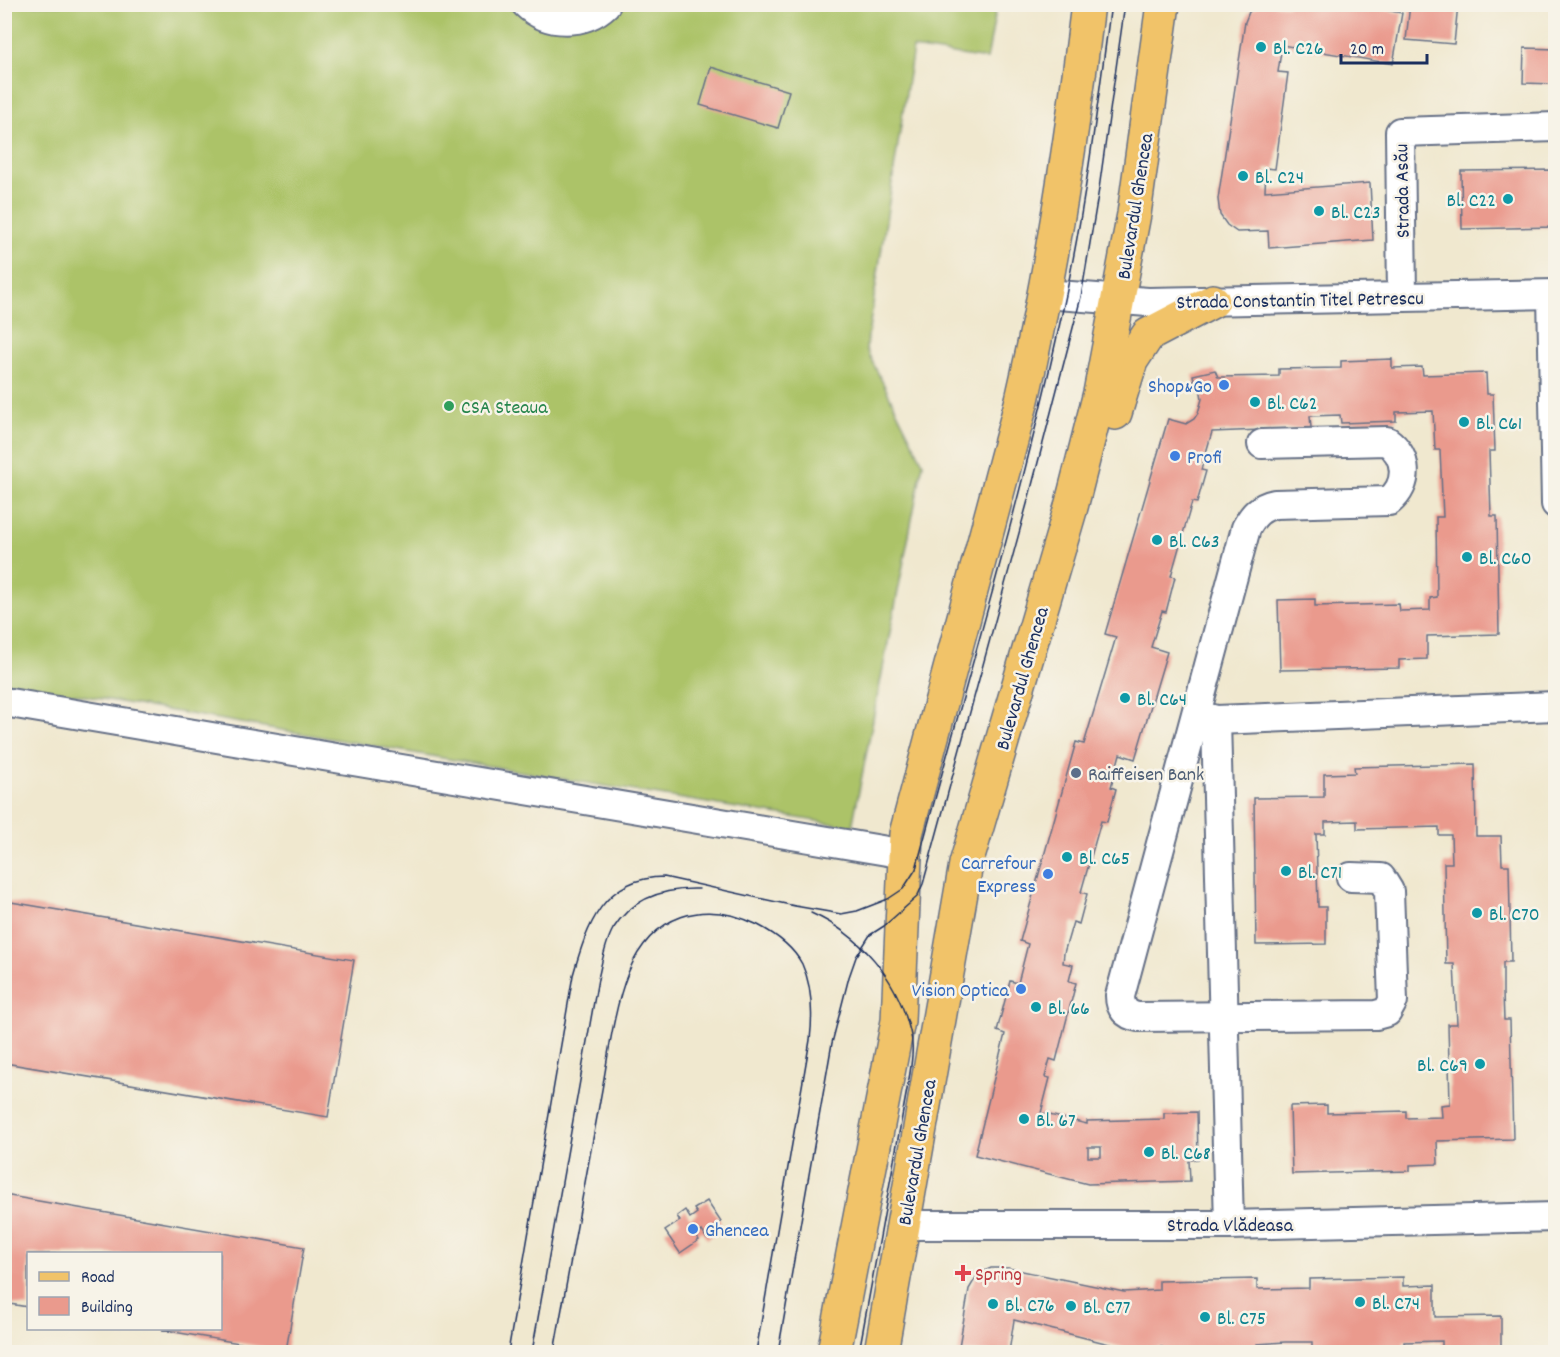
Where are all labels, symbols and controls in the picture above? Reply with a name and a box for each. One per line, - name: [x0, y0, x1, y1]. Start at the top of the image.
- scale bar: [1341, 27, 1426, 65]
- place label: Bl. C26: [1273, 36, 1324, 64]
- text: 20 m: [1350, 38, 1384, 63]
- marker: Bl. C26: [1254, 40, 1268, 54]
- street label: Bulevardul Ghencea: [1112, 131, 1162, 282]
- street label: Strada Asău: [1389, 144, 1419, 238]
- place label: Bl. C24: [1255, 165, 1304, 193]
- marker: Bl. C24: [1236, 169, 1250, 183]
- place label: Bl. C22: [1447, 188, 1496, 216]
- marker: Bl. C22: [1501, 192, 1515, 206]
- place label: Bl. C23: [1331, 200, 1381, 228]
- marker: Bl. C23: [1312, 204, 1326, 218]
- street label: Strada Constantin Titel Petrescu: [1176, 286, 1424, 318]
- place label: Shop&Go: [1148, 374, 1212, 402]
- marker: Shop&Go: [1217, 378, 1231, 392]
- place label: Bl. C62: [1267, 391, 1318, 419]
- place label: CSA Steaua: [461, 395, 548, 423]
- marker: Bl. C62: [1248, 395, 1262, 409]
- marker: CSA Steaua: [442, 399, 456, 413]
- place label: Bl. C61: [1476, 411, 1522, 439]
- marker: Bl. C61: [1457, 415, 1471, 429]
- place label: Profi: [1187, 445, 1222, 473]
- marker: Profi: [1168, 449, 1182, 463]
- place label: Bl. C63: [1169, 529, 1220, 557]
- marker: Bl. C63: [1150, 533, 1164, 547]
- place label: Bl. C60: [1479, 546, 1532, 574]
- marker: Bl. C60: [1460, 550, 1474, 564]
- street label: Bulevardul Ghencea: [990, 603, 1058, 754]
- place label: Bl. C64: [1137, 687, 1187, 715]
- marker: Bl. C64: [1118, 691, 1132, 705]
- place label: Raiffeisen Bank: [1088, 762, 1204, 790]
- marker: Raiffeisen Bank: [1069, 766, 1083, 780]
- place label: Bl. C65: [1079, 846, 1130, 874]
- marker: Bl. C65: [1060, 850, 1074, 864]
- place label: Carrefour Express: [961, 851, 1037, 902]
- place label: Bl. C71: [1298, 860, 1342, 888]
- marker: Bl. C71: [1279, 864, 1293, 878]
- marker: Carrefour Express: [1041, 867, 1055, 881]
- place label: Bl. C70: [1489, 902, 1540, 930]
- marker: Bl. C70: [1470, 906, 1484, 920]
- place label: Vision Optica: [912, 978, 1010, 1006]
- marker: Vision Optica: [1014, 982, 1028, 996]
- place label: Bl. 66: [1048, 996, 1090, 1024]
- marker: Bl. 66: [1029, 1000, 1043, 1014]
- place label: Bl. C69: [1417, 1053, 1468, 1081]
- marker: Bl. C69: [1473, 1057, 1487, 1071]
- street label: Bulevardul Ghencea: [892, 1077, 946, 1228]
- place label: Bl. 67: [1036, 1108, 1076, 1136]
- marker: Bl. 67: [1017, 1112, 1031, 1126]
- place label: Bl. C68: [1161, 1141, 1211, 1169]
- marker: Bl. C68: [1142, 1145, 1156, 1159]
- street label: Strada Vlădeasa: [1167, 1213, 1294, 1241]
- place label: Ghencea: [705, 1218, 769, 1246]
- marker: Ghencea: [686, 1222, 700, 1236]
- legend: [27, 1252, 222, 1330]
- place label: Spring: [975, 1262, 1022, 1290]
- text: Road: [81, 1266, 115, 1291]
- marker: Spring: [956, 1266, 970, 1280]
- place label: Bl. C74: [1372, 1291, 1420, 1319]
- place label: Bl. C76: [1005, 1293, 1054, 1321]
- place label: Bl. C77: [1083, 1295, 1130, 1323]
- marker: Bl. C74: [1353, 1295, 1367, 1309]
- text: Building: [81, 1296, 133, 1321]
- marker: Bl. C76: [986, 1297, 1000, 1311]
- marker: Bl. C77: [1064, 1299, 1078, 1313]
- place label: Bl. C75: [1217, 1306, 1266, 1334]
- marker: Bl. C75: [1198, 1310, 1212, 1324]

